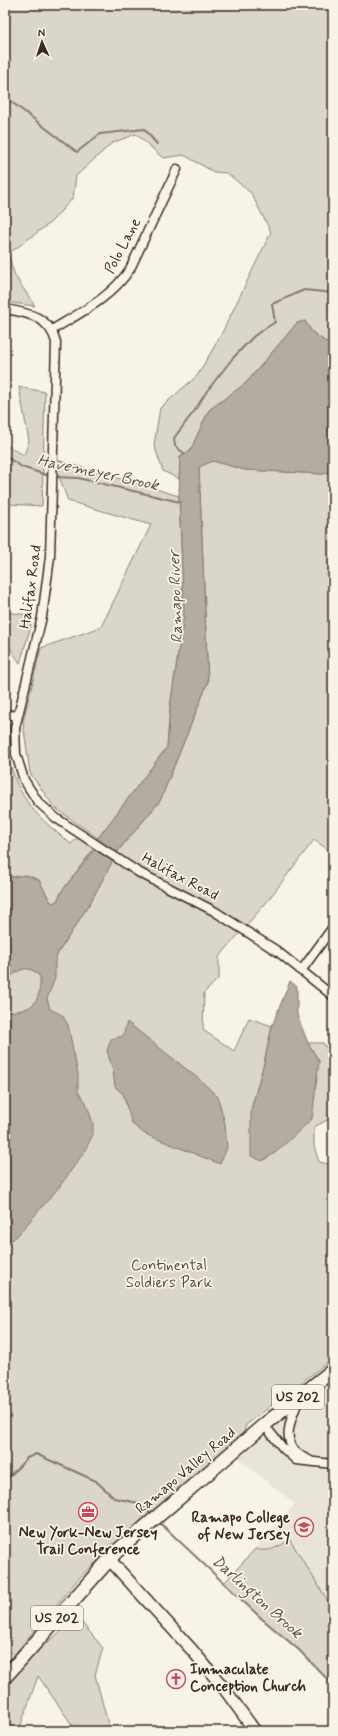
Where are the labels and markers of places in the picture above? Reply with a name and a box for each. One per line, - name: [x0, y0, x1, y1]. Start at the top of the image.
- office icon: New York-New Jersey Trail Conference: [77, 1501, 99, 1523]
- place label: Ramapo College of New Jersey: [192, 1508, 290, 1545]
- school or university icon: Ramapo College of New Jersey: [293, 1516, 315, 1538]
- place label: New York-New Jersey Trail Conference: [19, 1523, 157, 1560]
- place label: Immaculate Conception Church: [190, 1660, 306, 1697]
- church icon: Immaculate Conception Church: [165, 1668, 187, 1690]

